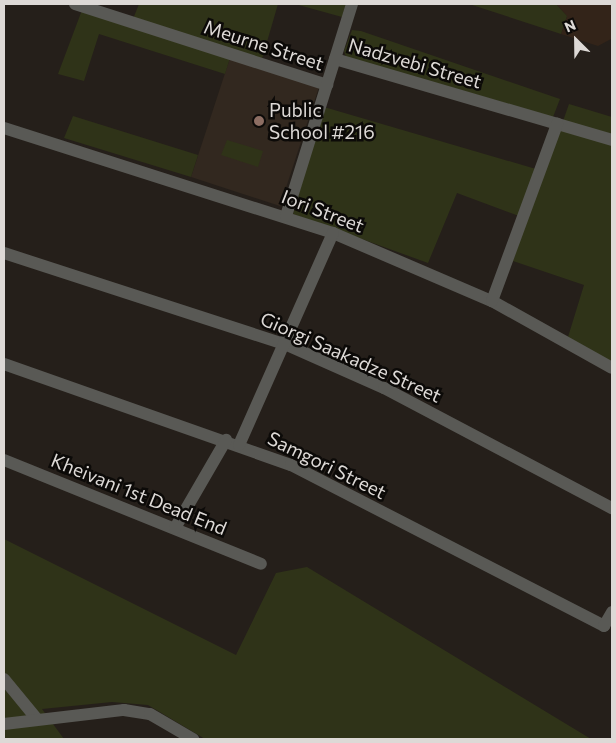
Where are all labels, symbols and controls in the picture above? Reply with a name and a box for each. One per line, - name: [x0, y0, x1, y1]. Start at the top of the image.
- street label: Meurne Street: [201, 15, 327, 75]
- north arrow: [551, 15, 601, 65]
- text: N: [562, 16, 578, 36]
- street label: Nadzvebi Street: [346, 33, 484, 93]
- place label: Public School #216: [269, 99, 375, 143]
- marker: Public School #216: [253, 115, 265, 127]
- street label: Iori Street: [279, 185, 367, 237]
- street label: Giorgi Saakadze Street: [257, 307, 445, 407]
- street label: Samgori Street: [264, 426, 390, 504]
- street label: Kheivani 1st Dead End: [48, 448, 230, 540]

